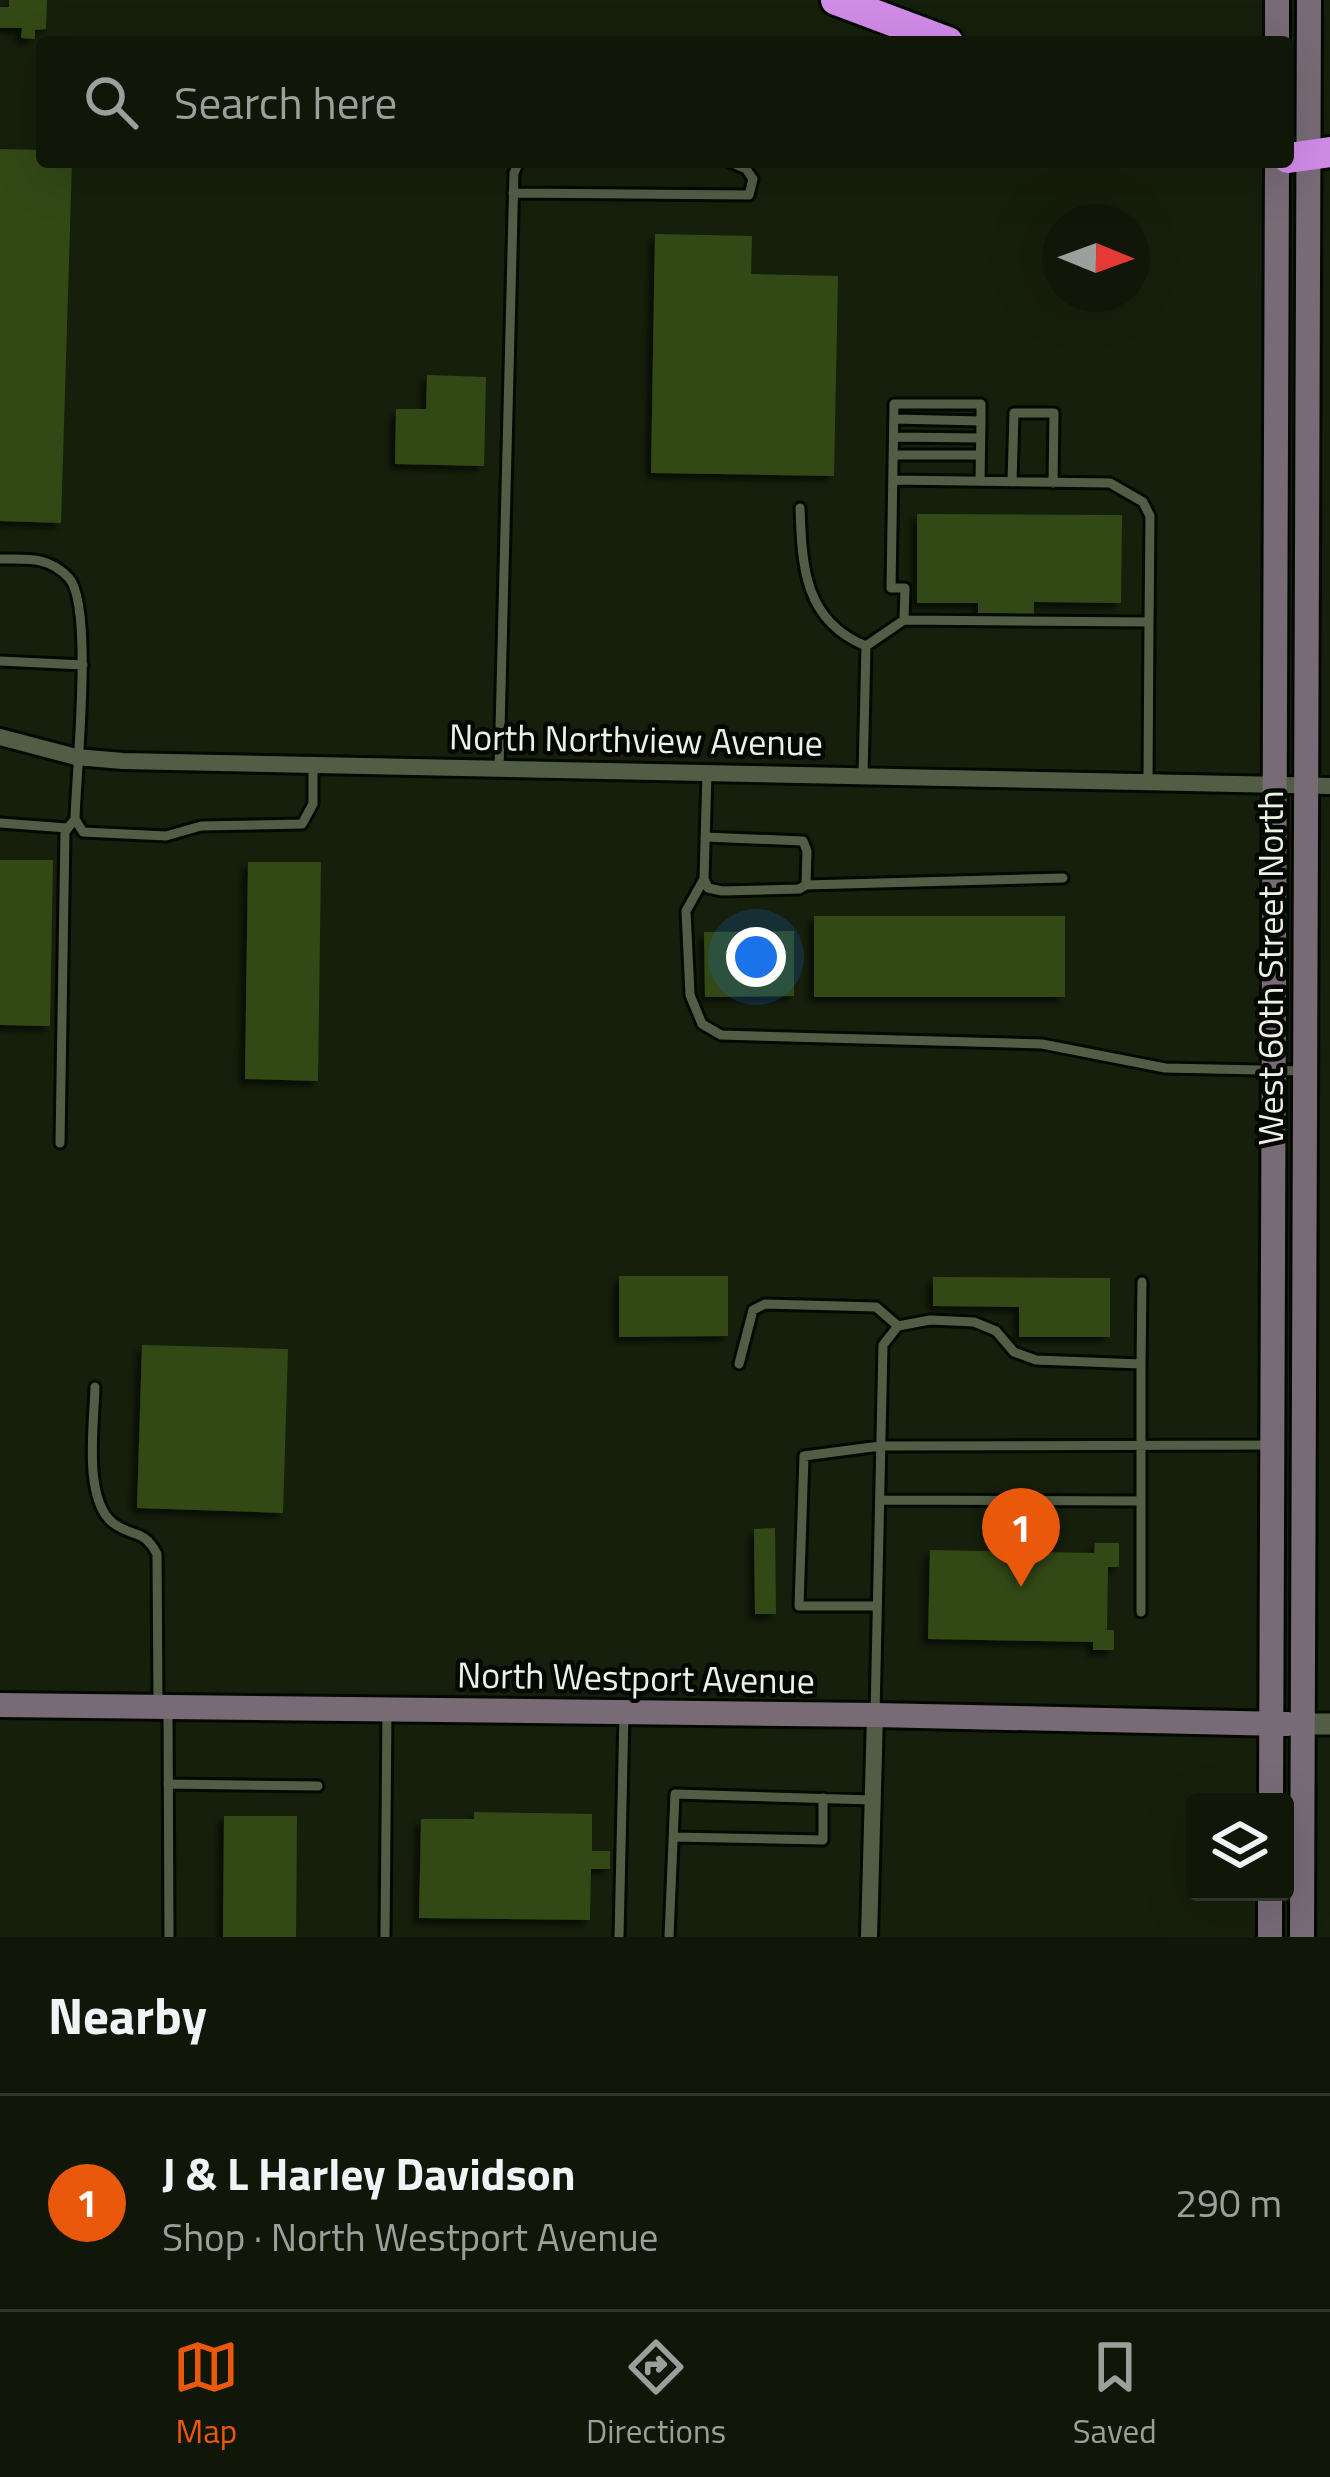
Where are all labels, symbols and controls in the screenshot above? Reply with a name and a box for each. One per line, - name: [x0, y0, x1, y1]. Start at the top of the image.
- search box: [36, 36, 1294, 168]
- text: Search here: [174, 68, 397, 136]
- icon: search: [78, 69, 144, 135]
- north arrow: [1042, 204, 1150, 312]
- street label: North Northview Avenue: [449, 708, 823, 770]
- street label: West 60th Street North: [1242, 790, 1297, 1146]
- your location: [726, 927, 786, 987]
- pin: 1: [982, 1488, 1060, 1587]
- street label: North Westport Avenue: [457, 1646, 815, 1708]
- map controls: [1186, 1793, 1294, 1901]
- button: layers: [1186, 1793, 1294, 1901]
- text: Nearby: [48, 1976, 207, 2054]
- text: J & L Harley Davidson: [162, 2139, 576, 2207]
- text: 1: [76, 2173, 98, 2232]
- text: 290 m: [1175, 2173, 1282, 2232]
- text: Shop · North Westport Avenue: [162, 2207, 659, 2266]
- tab: Map: [173, 2334, 239, 2456]
- tab: Directions: [586, 2334, 726, 2456]
- tab: Saved: [1073, 2334, 1157, 2456]

